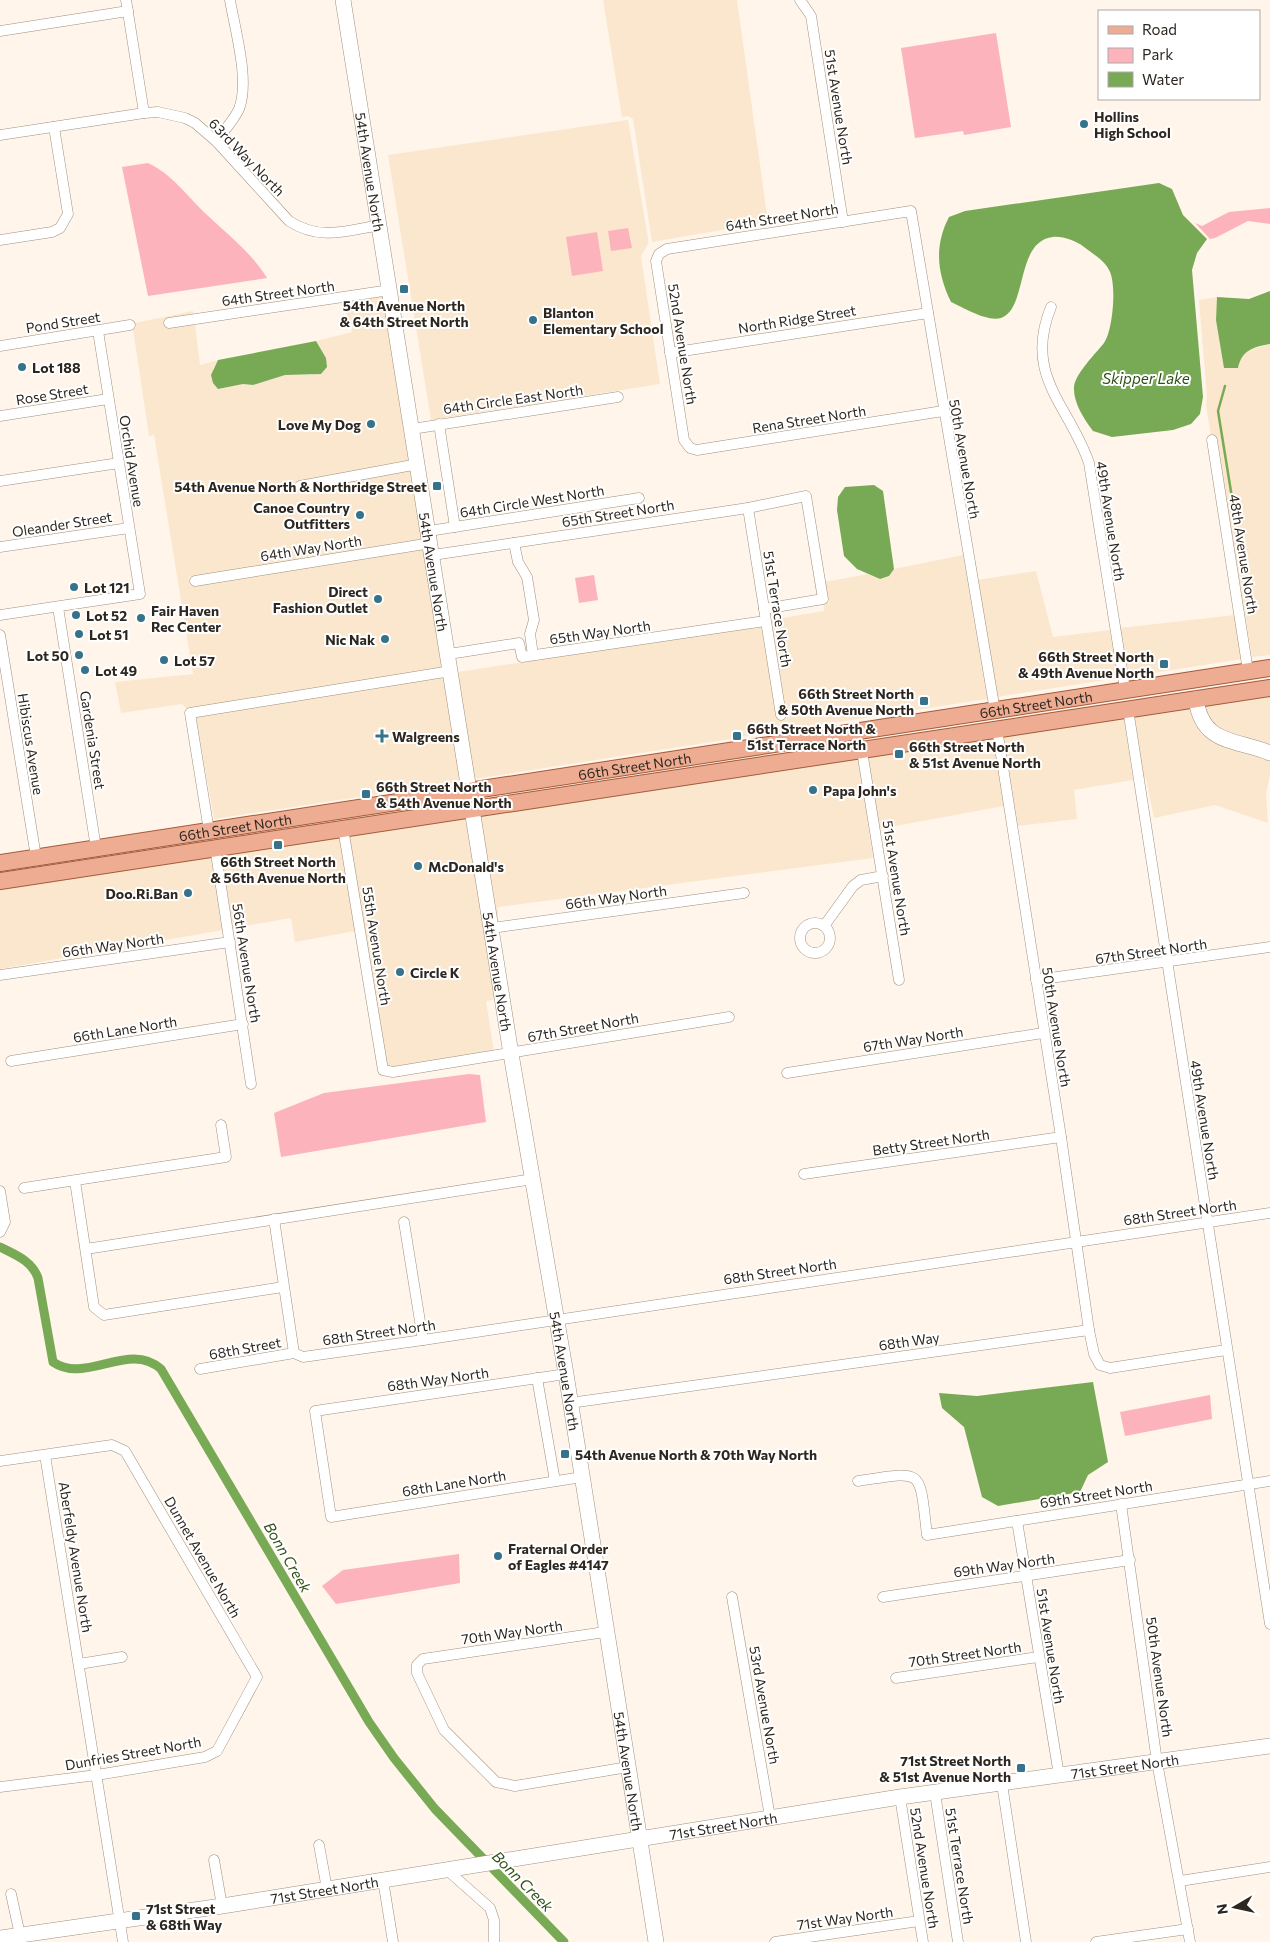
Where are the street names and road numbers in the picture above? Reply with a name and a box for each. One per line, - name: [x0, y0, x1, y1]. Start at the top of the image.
- street label: 51st Avenue North: [821, 48, 857, 166]
- street label: 54th Avenue North: [352, 111, 388, 233]
- street label: 63rd Way North: [206, 115, 288, 199]
- street label: 64th Street North: [724, 200, 840, 234]
- street label: 64th Street North: [220, 277, 336, 309]
- street label: 52nd Avenue North: [665, 282, 701, 406]
- street label: North Ridge Street: [737, 301, 857, 337]
- street label: Pond Street: [24, 308, 102, 336]
- street label: Rose Street: [15, 380, 90, 408]
- street label: 64th Circle East North: [442, 381, 584, 417]
- street label: 50th Avenue North: [946, 398, 984, 520]
- street label: Rena Street North: [751, 402, 867, 436]
- street label: Orchid Avenue: [116, 414, 148, 508]
- street label: 49th Avenue North: [1093, 460, 1129, 582]
- street label: 64th Circle West North: [458, 481, 606, 521]
- street label: 48th Avenue North: [1226, 493, 1262, 615]
- street label: 65th Street North: [561, 496, 675, 530]
- street label: Oleander Street: [11, 508, 113, 540]
- street label: 54th Avenue North: [416, 511, 452, 633]
- street label: 64th Way North: [259, 532, 363, 564]
- street label: 51st Terrace North: [760, 550, 796, 668]
- street label: 65th Way North: [548, 616, 652, 648]
- street label: 66th Street North: [978, 687, 1094, 721]
- street label: Gardenia Street: [77, 689, 109, 791]
- street label: Hibiscus Avenue: [15, 692, 47, 796]
- street label: 66th Street North: [577, 749, 692, 783]
- street label: 66th Street North: [178, 810, 293, 844]
- street label: 51st Avenue North: [879, 819, 915, 937]
- street label: 66th Way North: [564, 881, 668, 913]
- street label: 55th Avenue North: [359, 885, 395, 1007]
- street label: 56th Avenue North: [229, 902, 265, 1024]
- street label: 54th Avenue North: [480, 911, 516, 1033]
- street label: 66th Way North: [61, 929, 165, 961]
- street label: 67th Street North: [1094, 935, 1208, 967]
- street label: 50th Avenue North: [1039, 966, 1075, 1088]
- street label: 67th Street North: [526, 1009, 640, 1045]
- street label: 66th Lane North: [72, 1012, 178, 1046]
- street label: 67th Way North: [862, 1023, 964, 1055]
- street label: 49th Avenue North: [1187, 1059, 1223, 1181]
- street label: Betty Street North: [871, 1125, 991, 1159]
- street label: 68th Street North: [1122, 1196, 1238, 1228]
- street label: 68th Street North: [722, 1255, 838, 1287]
- street label: 54th Avenue North: [547, 1310, 583, 1432]
- street label: 68th Street North: [321, 1316, 437, 1348]
- street label: 68th Way: [877, 1328, 941, 1354]
- street label: 68th Street: [208, 1333, 283, 1363]
- street label: 68th Way North: [386, 1363, 490, 1395]
- street label: 68th Lane North: [401, 1466, 507, 1500]
- street label: 69th Street North: [1038, 1477, 1154, 1511]
- street label: Aberfeldy Avenue North: [56, 1480, 96, 1634]
- street label: Dunnet Avenue North: [161, 1493, 245, 1621]
- street label: 69th Way North: [952, 1549, 1056, 1581]
- street label: 51st Avenue North: [1033, 1587, 1069, 1705]
- street label: 70th Way North: [460, 1616, 564, 1648]
- street label: 50th Avenue North: [1143, 1616, 1177, 1738]
- street label: 70th Street North: [908, 1638, 1022, 1670]
- street label: 53rd Avenue North: [746, 1645, 784, 1765]
- street label: 54th Avenue North: [611, 1710, 647, 1832]
- street label: Dunfries Street North: [64, 1733, 202, 1773]
- street label: 71st Street North: [1070, 1750, 1180, 1782]
- street label: 52nd Avenue North: [907, 1806, 943, 1930]
- street label: 51st Terrace North: [942, 1807, 978, 1925]
- street label: 71st Street North: [668, 1808, 778, 1842]
- street label: 71st Street North: [269, 1873, 379, 1907]
- street label: 71st Way North: [796, 1903, 894, 1933]

